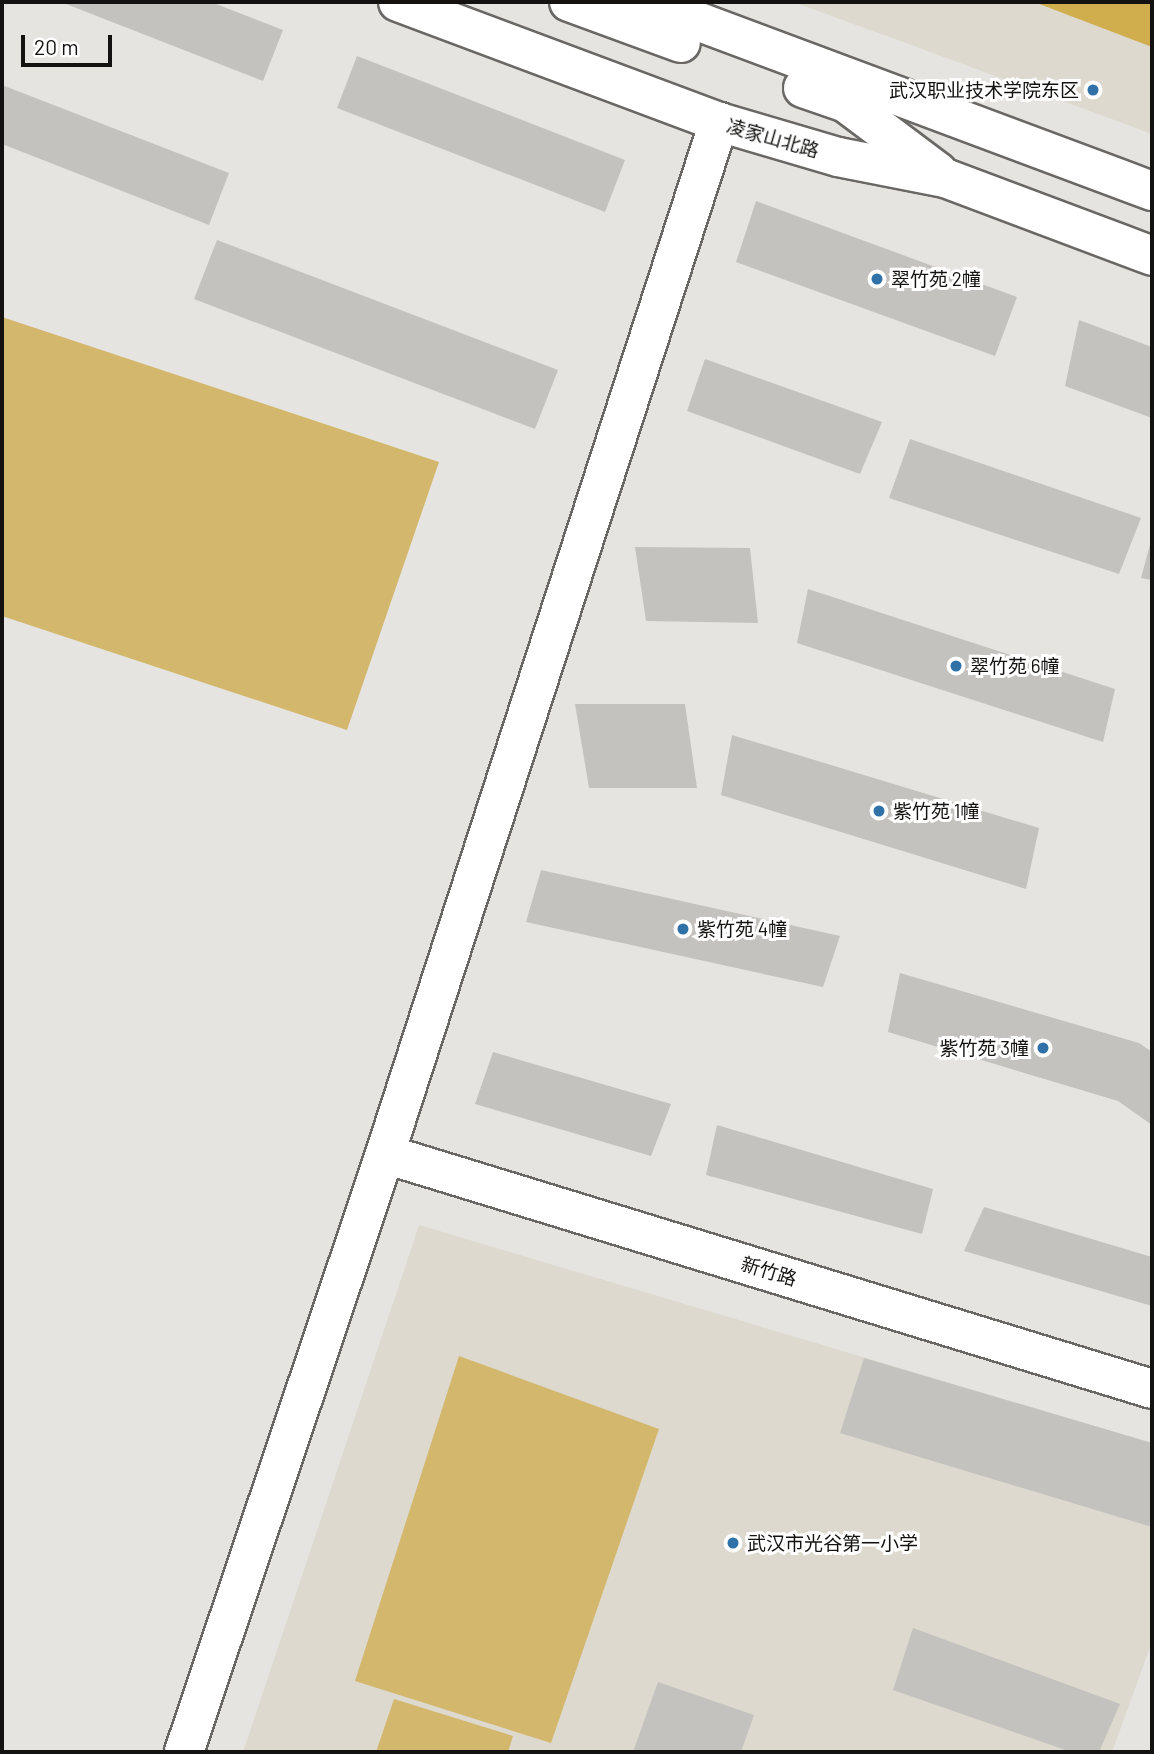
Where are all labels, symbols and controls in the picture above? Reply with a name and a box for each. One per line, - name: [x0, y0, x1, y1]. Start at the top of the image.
- scale bar: [24, 21, 116, 65]
- text: 20 m: [34, 34, 79, 59]
- place label: 武汉职业技术学院东区: [889, 79, 1079, 101]
- marker: 武汉职业技术学院东区: [1085, 82, 1101, 98]
- street label: 凌家山北路: [724, 114, 822, 162]
- place label: 翠竹苑 2幢: [891, 268, 981, 290]
- marker: 翠竹苑 2幢: [869, 271, 885, 287]
- place label: 翠竹苑 6幢: [970, 655, 1060, 677]
- marker: 翠竹苑 6幢: [948, 658, 964, 674]
- place label: 紫竹苑 1幢: [893, 800, 979, 822]
- marker: 紫竹苑 1幢: [871, 803, 887, 819]
- place label: 紫竹苑 4幢: [697, 918, 787, 940]
- marker: 紫竹苑 4幢: [675, 921, 691, 937]
- place label: 紫竹苑 3幢: [939, 1037, 1029, 1059]
- marker: 紫竹苑 3幢: [1035, 1040, 1051, 1056]
- street label: 新竹路: [738, 1252, 800, 1290]
- place label: 武汉市光谷第一小学: [747, 1532, 918, 1554]
- marker: 武汉市光谷第一小学: [725, 1535, 741, 1551]

